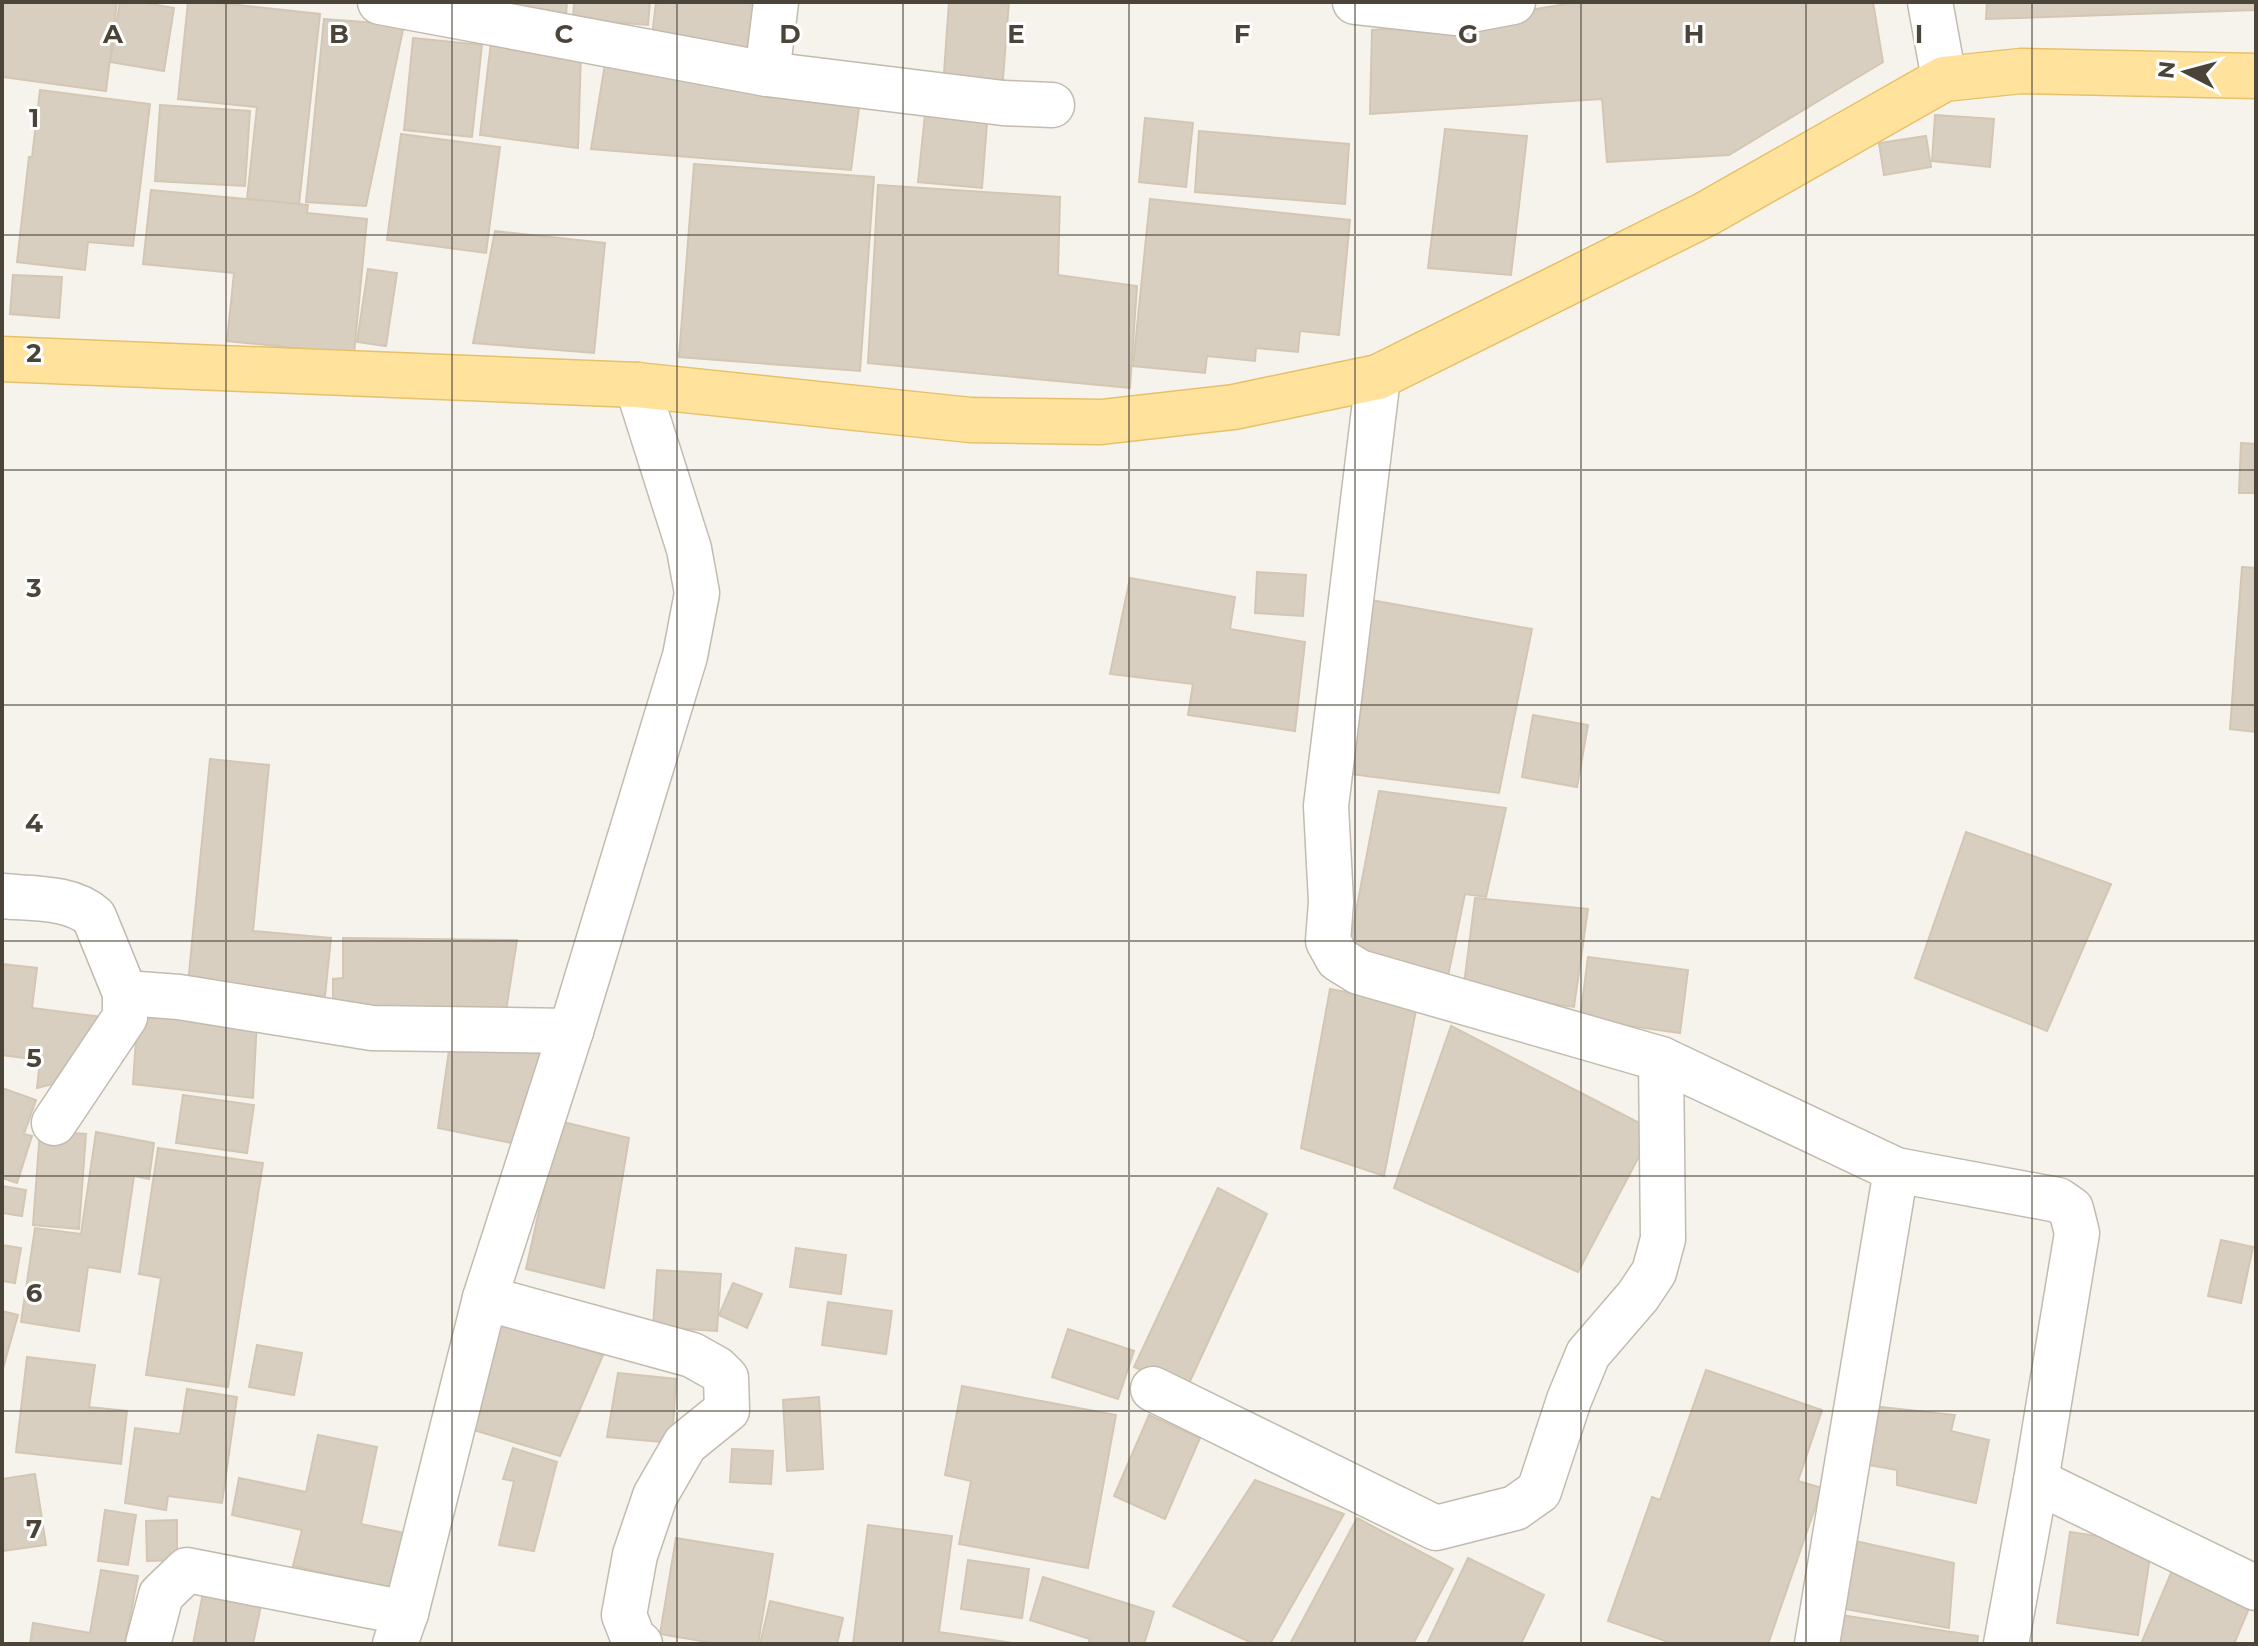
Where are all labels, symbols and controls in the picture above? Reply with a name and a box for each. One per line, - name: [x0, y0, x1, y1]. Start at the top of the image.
- text: A: [102, 18, 124, 50]
- text: B: [329, 18, 349, 50]
- text: C: [555, 18, 574, 50]
- text: D: [779, 18, 801, 50]
- text: E: [1007, 18, 1025, 50]
- text: F: [1234, 18, 1250, 50]
- text: G: [1458, 18, 1478, 50]
- text: H: [1683, 18, 1705, 50]
- text: I: [1915, 18, 1923, 50]
- north arrow: [2146, 32, 2226, 112]
- text: N: [2152, 60, 2181, 80]
- text: 1: [29, 102, 39, 134]
- text: 2: [26, 337, 42, 369]
- text: 3: [25, 572, 42, 604]
- text: 4: [25, 807, 43, 839]
- text: 5: [26, 1042, 42, 1074]
- text: 6: [26, 1277, 43, 1309]
- text: 7: [26, 1513, 42, 1545]

